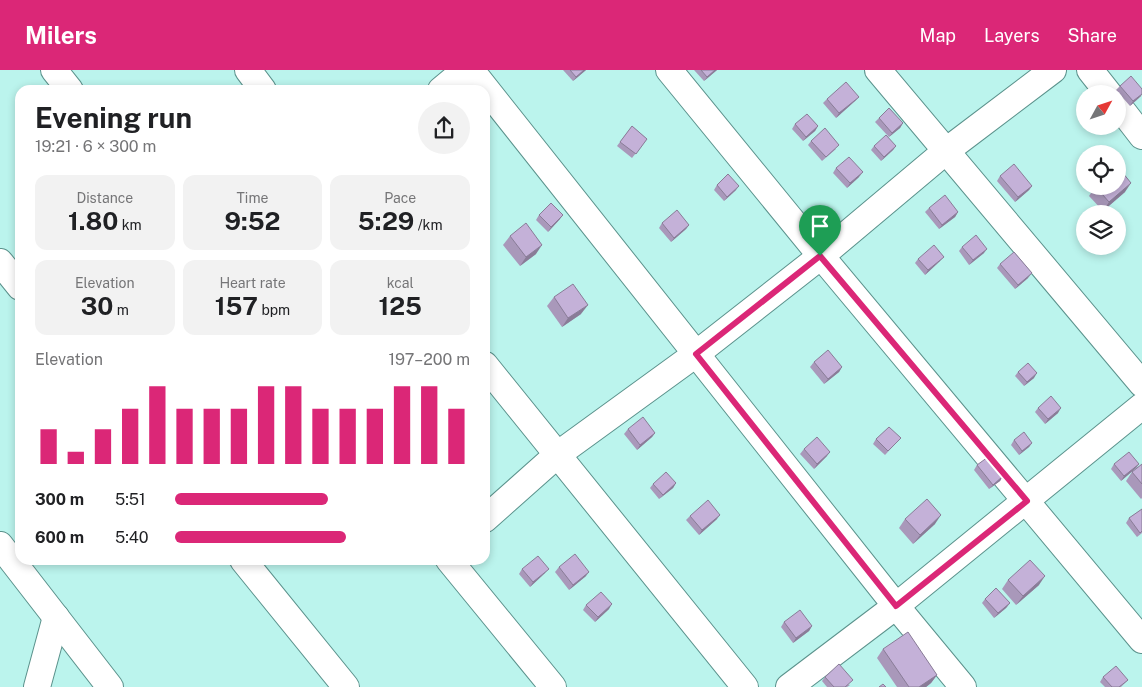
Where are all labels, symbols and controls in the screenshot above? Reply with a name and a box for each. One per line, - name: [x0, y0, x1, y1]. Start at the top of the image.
- text: Milers: [25, 21, 97, 49]
- text: Map: [920, 25, 956, 46]
- text: Layers: [984, 25, 1040, 46]
- text: Share: [1068, 25, 1117, 46]
- north arrow: [1076, 85, 1126, 135]
- map controls: [1076, 85, 1126, 255]
- text: Evening run: [35, 101, 192, 134]
- button: share: [418, 102, 470, 154]
- text: 19:21 · 6 × 300 m: [35, 137, 156, 156]
- button: locate: [1076, 145, 1126, 195]
- text: Distance: [76, 190, 133, 206]
- text: Time: [237, 190, 268, 206]
- text: Pace: [384, 190, 416, 206]
- pin: [799, 205, 841, 256]
- button: layers: [1076, 205, 1126, 255]
- text: 1.80: [68, 206, 118, 236]
- text: 9:52: [225, 206, 280, 236]
- text: 5:29: [358, 206, 414, 236]
- icon: arrive: [806, 212, 834, 240]
- text: km: [118, 217, 142, 233]
- text: /km: [414, 217, 443, 233]
- text: Elevation: [75, 275, 135, 291]
- text: Heart rate: [219, 275, 286, 291]
- text: kcal: [387, 275, 414, 291]
- text: 30: [81, 291, 113, 321]
- text: 157: [215, 291, 258, 321]
- text: 125: [378, 291, 422, 321]
- text: m: [113, 302, 129, 318]
- text: bpm: [258, 302, 290, 318]
- text: Elevation: [35, 350, 103, 369]
- text: 197–200 m: [389, 350, 470, 369]
- text: 300 m: [35, 490, 84, 509]
- text: 5:51: [115, 490, 146, 509]
- text: 600 m: [35, 528, 84, 547]
- text: 5:40: [115, 528, 149, 547]

